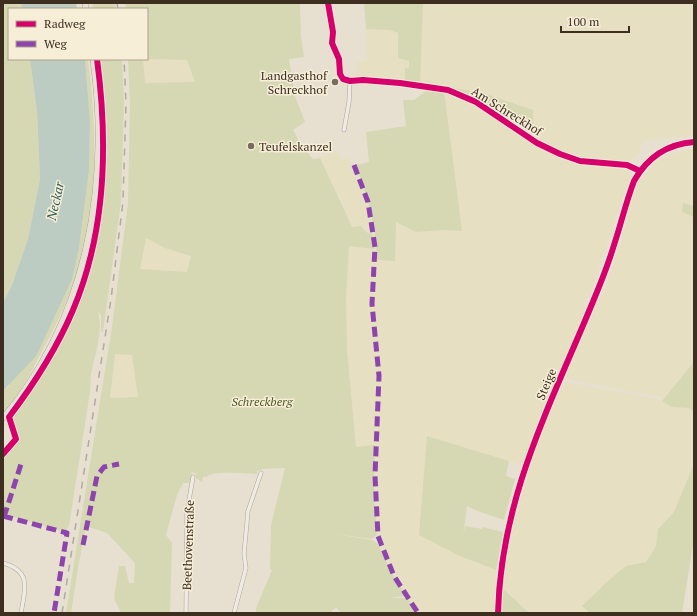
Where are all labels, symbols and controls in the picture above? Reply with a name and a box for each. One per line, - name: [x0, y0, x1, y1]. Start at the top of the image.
- legend: [8, 8, 148, 60]
- scale bar: [561, 8, 629, 34]
- text: 100 m: [567, 14, 600, 29]
- text: Radweg: [44, 16, 86, 31]
- text: Weg: [44, 36, 67, 51]
- place label: Landgasthof Schreckhof: [261, 68, 328, 97]
- marker: Landgasthof Schreckhof: [330, 77, 340, 87]
- street label: Am Schreckhof: [469, 83, 546, 139]
- place label: Teufelskanzel: [259, 139, 332, 154]
- marker: Teufelskanzel: [246, 141, 256, 151]
- water label: Neckar: [42, 179, 68, 223]
- street label: Steige: [533, 366, 559, 402]
- park label: Schreckberg: [231, 394, 294, 409]
- street label: Beethovenstraße: [179, 500, 197, 590]

